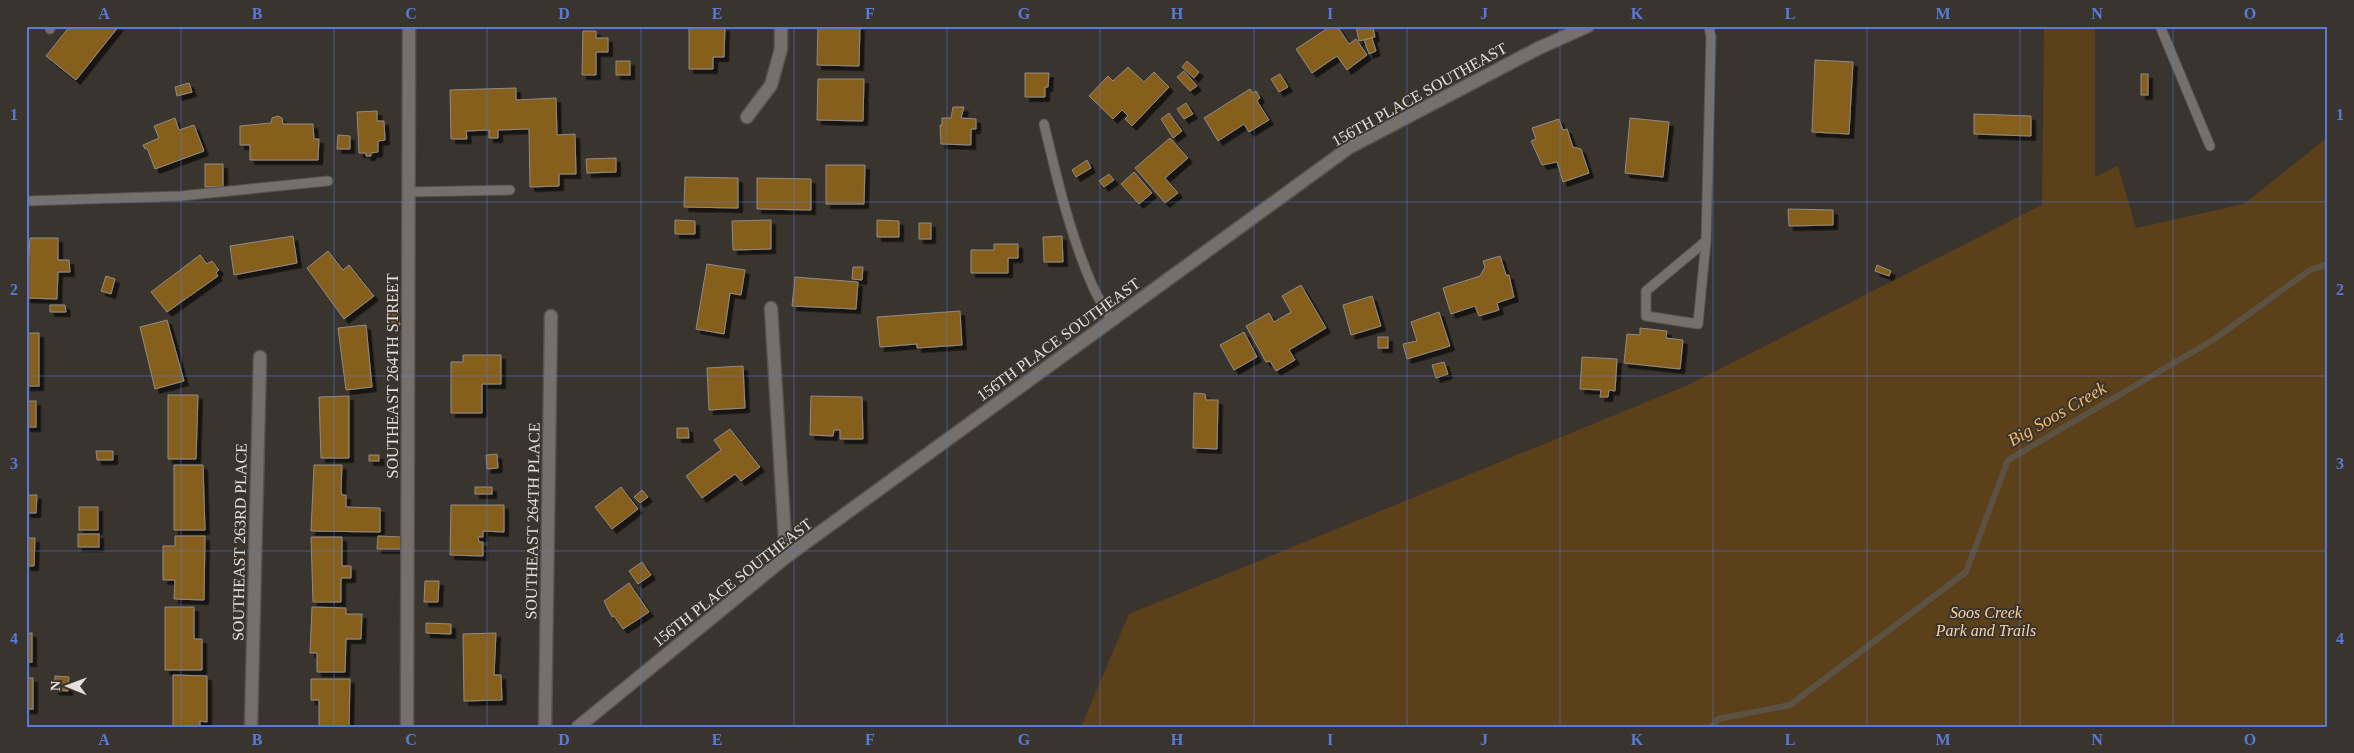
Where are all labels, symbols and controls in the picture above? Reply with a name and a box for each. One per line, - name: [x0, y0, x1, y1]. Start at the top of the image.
- text: A: [98, 5, 110, 22]
- text: B: [252, 5, 263, 22]
- text: C: [405, 5, 417, 22]
- text: D: [558, 5, 570, 22]
- text: E: [712, 5, 722, 22]
- text: F: [865, 5, 875, 22]
- text: G: [1018, 5, 1031, 22]
- text: H: [1171, 5, 1184, 22]
- text: I: [1327, 5, 1333, 22]
- text: J: [1480, 5, 1488, 22]
- text: K: [1631, 5, 1644, 22]
- text: L: [1785, 5, 1795, 22]
- text: M: [1935, 5, 1951, 22]
- text: N: [2091, 5, 2103, 22]
- text: O: [2244, 5, 2256, 22]
- street label: 156TH PLACE SOUTHEAST: [1329, 39, 1510, 150]
- text: 1: [10, 106, 18, 123]
- text: 1: [2336, 106, 2344, 123]
- street label: SOUTHEAST 264TH STREET: [384, 273, 401, 479]
- street label: 156TH PLACE SOUTHEAST: [973, 274, 1143, 404]
- text: 2: [10, 281, 18, 298]
- text: 2: [2336, 281, 2344, 298]
- water label: Big Soos Creek: [2004, 377, 2111, 450]
- street label: SOUTHEAST 264TH PLACE: [522, 422, 543, 620]
- street label: SOUTHEAST 263RD PLACE: [229, 443, 250, 641]
- text: 3: [10, 455, 18, 472]
- text: 3: [2336, 455, 2344, 472]
- street label: 156TH PLACE SOUTHEAST: [649, 515, 815, 650]
- park label: Soos Creek Park and Trails: [1935, 604, 2036, 639]
- text: 4: [10, 630, 18, 647]
- text: 4: [2336, 630, 2344, 647]
- north arrow: [42, 660, 92, 710]
- text: N: [48, 681, 63, 691]
- text: A: [98, 731, 110, 748]
- text: B: [252, 731, 263, 748]
- text: C: [405, 731, 417, 748]
- text: D: [558, 731, 570, 748]
- text: E: [712, 731, 722, 748]
- text: F: [865, 731, 875, 748]
- text: G: [1018, 731, 1031, 748]
- text: H: [1171, 731, 1184, 748]
- text: I: [1327, 731, 1333, 748]
- text: J: [1480, 731, 1488, 748]
- text: K: [1631, 731, 1644, 748]
- text: L: [1785, 731, 1795, 748]
- text: M: [1935, 731, 1951, 748]
- text: N: [2091, 731, 2103, 748]
- text: O: [2244, 731, 2256, 748]

